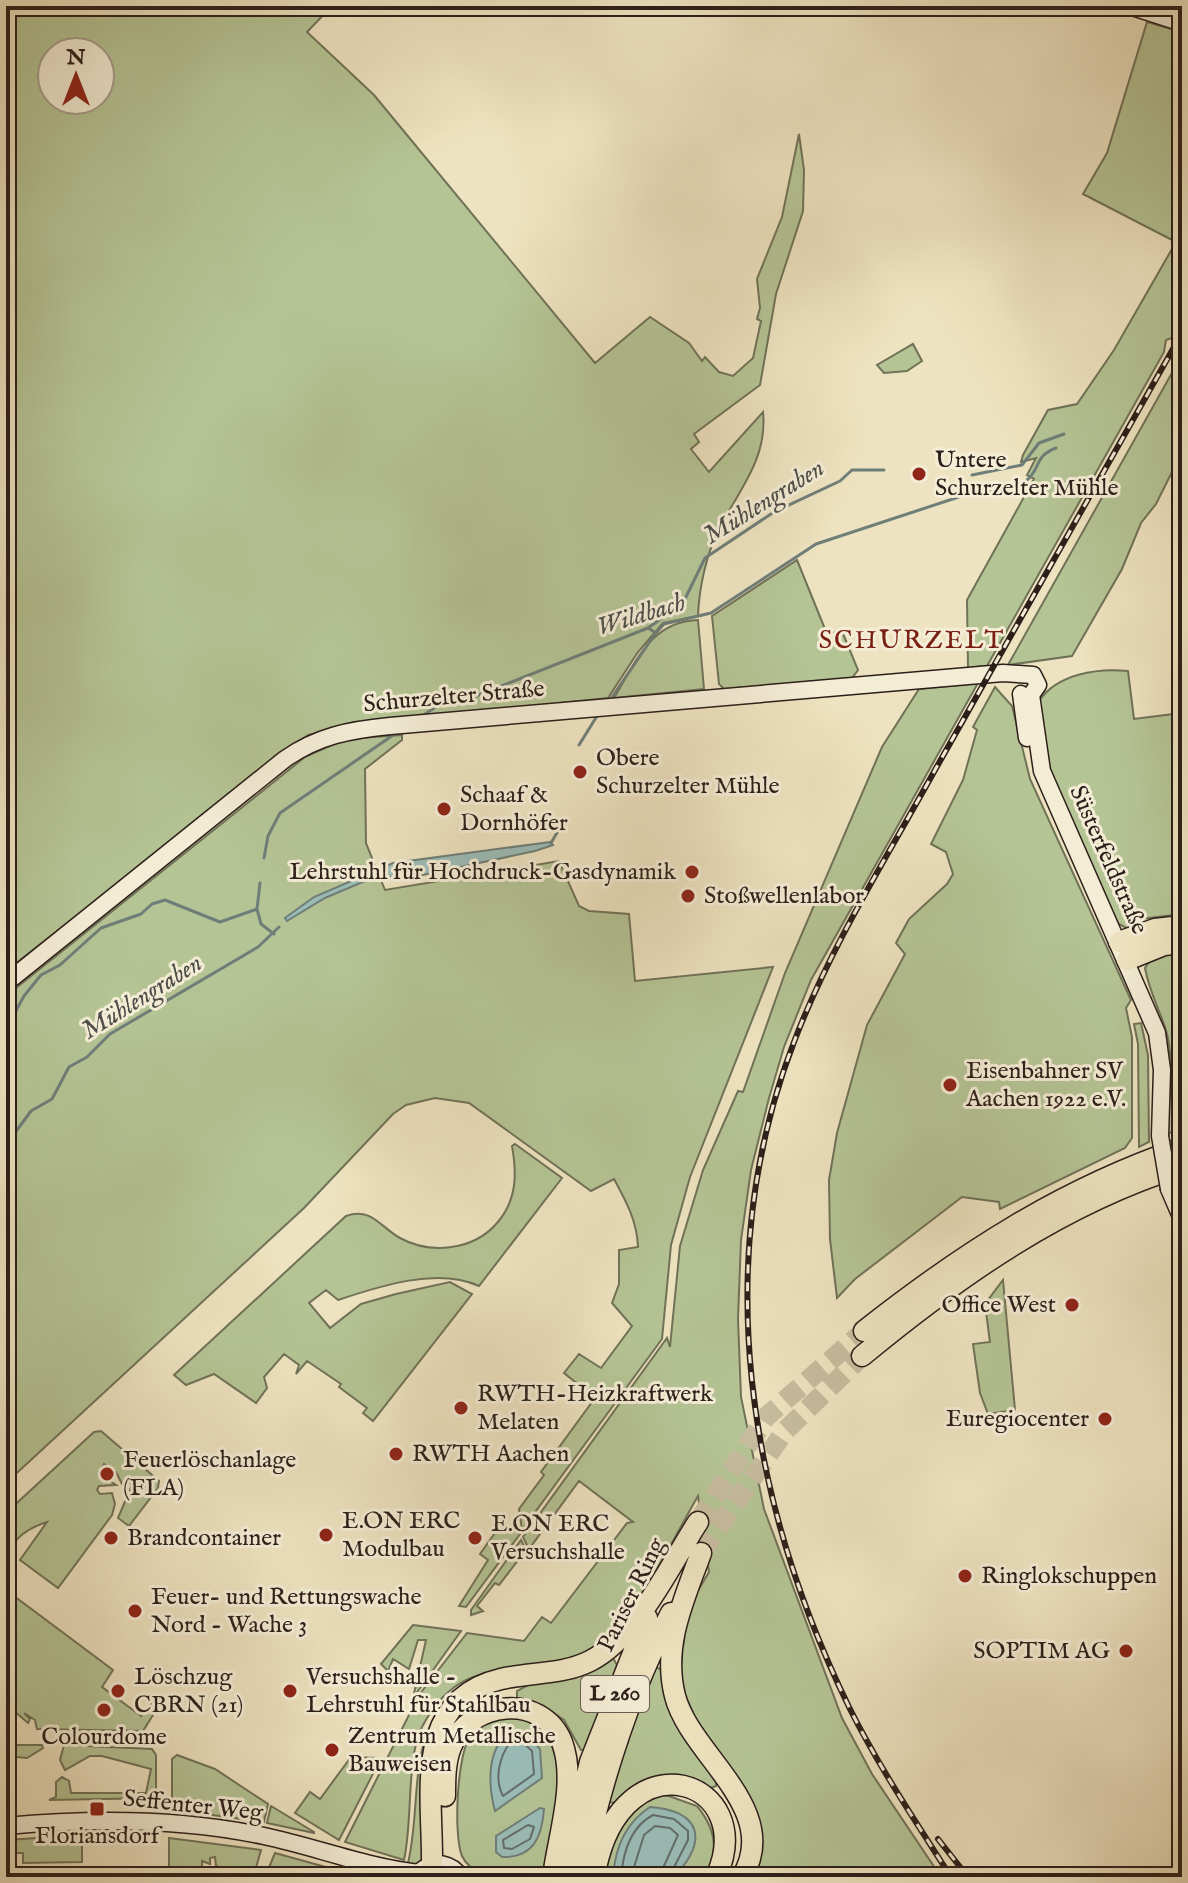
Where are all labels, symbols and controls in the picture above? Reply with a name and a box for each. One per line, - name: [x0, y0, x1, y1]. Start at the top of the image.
- north arrow: [36, 36, 116, 116]
- text: N: [65, 44, 86, 72]
- place label: Untere Schurzelter Mühle: [935, 445, 1118, 504]
- water label: Mühlengraben: [697, 452, 831, 553]
- marker: Untere Schurzelter Mühle: [910, 465, 928, 483]
- water label: Wildbach: [593, 586, 689, 644]
- district label: SCHURZELT: [819, 624, 1005, 657]
- street label: Schurzelter Straße: [362, 674, 546, 720]
- place label: Obere Schurzelter Mühle: [596, 743, 779, 802]
- marker: Obere Schurzelter Mühle: [571, 763, 589, 781]
- place label: Schaaf & Dornhöfer: [460, 780, 568, 839]
- street label: Süsterfeldstraße: [1061, 781, 1155, 939]
- marker: Schaaf & Dornhöfer: [435, 800, 453, 818]
- place label: Lehrstuhl für Hochdruck-Gasdynamik: [289, 857, 676, 888]
- marker: Lehrstuhl für Hochdruck-Gasdynamik: [683, 863, 701, 881]
- place label: Stoßwellenlabor: [704, 881, 864, 912]
- marker: Stoßwellenlabor: [679, 887, 697, 905]
- water label: Mühlengraben: [75, 947, 209, 1048]
- place label: Eisenbahner SV Aachen 1922 e.V.: [965, 1056, 1126, 1115]
- marker: Eisenbahner SV Aachen 1922 e.V.: [941, 1076, 959, 1094]
- place label: Office West: [941, 1290, 1056, 1321]
- marker: Office West: [1063, 1296, 1081, 1314]
- place label: RWTH-Heizkraftwerk Melaten: [477, 1379, 713, 1438]
- marker: RWTH-Heizkraftwerk Melaten: [452, 1399, 470, 1417]
- place label: Euregiocenter: [946, 1404, 1089, 1435]
- marker: Euregiocenter: [1096, 1410, 1114, 1428]
- place label: RWTH Aachen: [412, 1439, 570, 1470]
- place label: Feuerlöschanlage (FLA): [123, 1445, 296, 1504]
- marker: RWTH Aachen: [387, 1445, 405, 1463]
- marker: Feuerlöschanlage (FLA): [98, 1465, 116, 1483]
- place label: E.ON ERC Modulbau: [342, 1506, 460, 1565]
- place label: E.ON ERC Versuchshalle: [490, 1509, 625, 1568]
- place label: Brandcontainer: [127, 1523, 281, 1554]
- marker: E.ON ERC Modulbau: [317, 1526, 335, 1544]
- marker: Brandcontainer: [102, 1529, 120, 1547]
- marker: E.ON ERC Versuchshalle: [466, 1529, 484, 1547]
- street label: Pariser Ring: [591, 1532, 673, 1657]
- place label: Ringlokschuppen: [981, 1561, 1157, 1592]
- marker: Ringlokschuppen: [956, 1567, 974, 1585]
- place label: Feuer- und Rettungswache Nord - Wache 3: [151, 1582, 421, 1641]
- marker: Feuer- und Rettungswache Nord - Wache 3: [126, 1602, 144, 1620]
- place label: SOPTIM AG: [973, 1636, 1110, 1667]
- marker: SOPTIM AG: [1117, 1642, 1135, 1660]
- place label: Löschzug CBRN (21): [134, 1662, 243, 1721]
- place label: Versuchshalle - Lehrstuhl für Stahlbau: [305, 1662, 531, 1721]
- road number: L 260: [581, 1676, 649, 1712]
- marker: Löschzug CBRN (21): [109, 1682, 127, 1700]
- marker: Versuchshalle - Lehrstuhl für Stahlbau: [281, 1682, 299, 1700]
- marker: Colourdome: [95, 1701, 113, 1719]
- place label: Zentrum Metallische Bauweisen: [348, 1721, 556, 1780]
- place label: Colourdome: [41, 1722, 167, 1753]
- marker: Zentrum Metallische Bauweisen: [323, 1741, 341, 1759]
- street label: Seffenter Weg: [122, 1783, 265, 1829]
- marker: Floriansdorf: [88, 1800, 106, 1818]
- place label: Floriansdorf: [35, 1821, 164, 1852]

